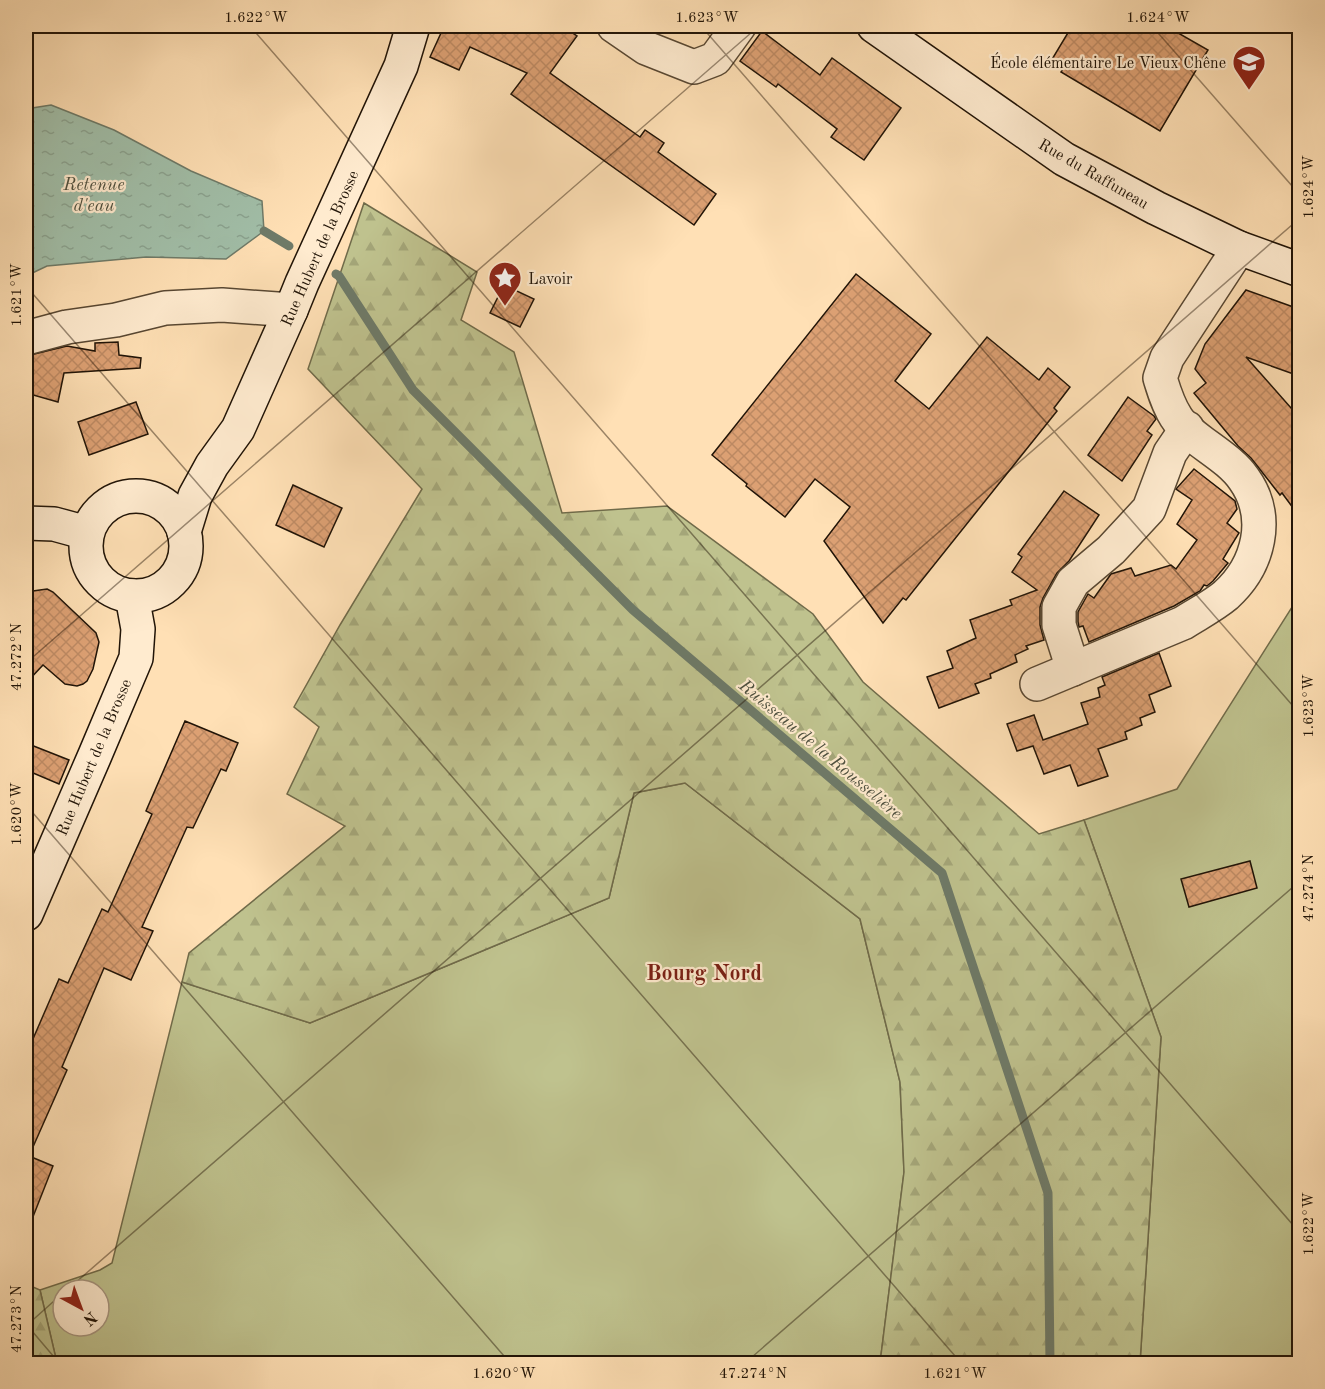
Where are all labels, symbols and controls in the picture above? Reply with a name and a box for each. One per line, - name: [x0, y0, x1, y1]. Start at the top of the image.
- text: 1.622°W: [224, 11, 288, 26]
- text: 1.623°W: [675, 11, 739, 26]
- text: 1.624°W: [1126, 11, 1190, 26]
- school or university icon: École élémentaire Le Vieux Chêne: [1231, 44, 1267, 91]
- place label: École élémentaire Le Vieux Chêne: [990, 52, 1226, 72]
- street label: Rue du Raffuneau: [1035, 137, 1151, 213]
- text: 1.624°W: [1302, 155, 1317, 219]
- street label: Rue Hubert de la Brosse: [279, 168, 362, 329]
- water label: Retenue d'eau: [62, 176, 125, 215]
- place icon: Lavoir: [487, 260, 523, 307]
- text: 1.621°W: [10, 263, 25, 327]
- place label: Lavoir: [528, 272, 573, 288]
- text: 47.272°N: [10, 623, 25, 691]
- text: 1.623°W: [1302, 674, 1317, 738]
- water label: Ruisseau de la Rousselière: [735, 676, 905, 823]
- street label: Rue Hubert de la Brosse: [54, 677, 135, 839]
- text: 1.620°W: [10, 782, 25, 846]
- text: 47.274°N: [1302, 854, 1317, 922]
- district label: Bourg Nord: [646, 963, 762, 985]
- text: 1.622°W: [1302, 1192, 1317, 1256]
- north arrow: [51, 1278, 111, 1338]
- text: 47.273°N: [10, 1285, 25, 1353]
- text: N: [79, 1308, 99, 1328]
- text: 1.620°W: [472, 1367, 536, 1382]
- text: 47.274°N: [719, 1367, 787, 1382]
- text: 1.621°W: [923, 1367, 987, 1382]

